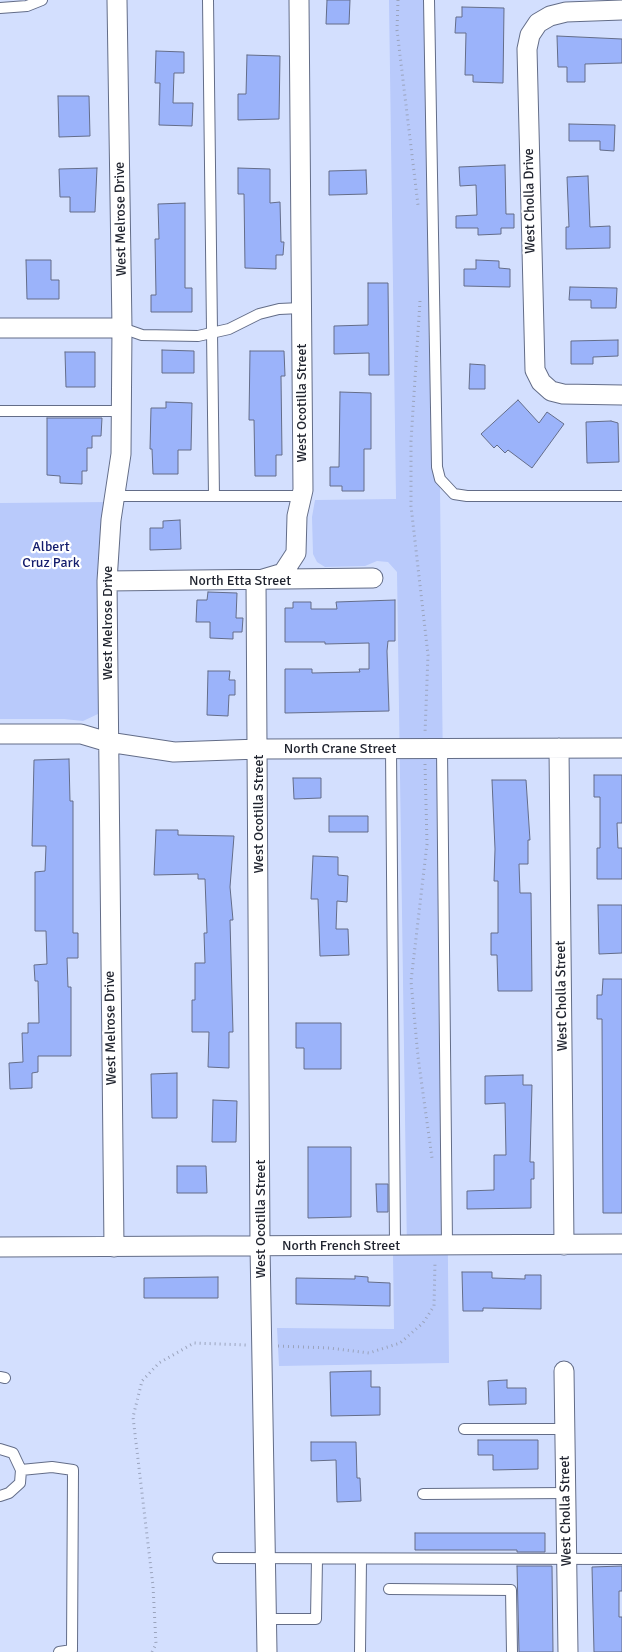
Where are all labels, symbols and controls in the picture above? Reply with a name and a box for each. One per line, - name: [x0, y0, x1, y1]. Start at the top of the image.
- street label: West Cholla Drive: [521, 148, 539, 254]
- street label: West Melrose Drive: [112, 162, 130, 276]
- street label: West Ocotilla Street: [294, 344, 310, 462]
- park label: Albert Cruz Park: [22, 539, 80, 572]
- street label: West Melrose Drive: [100, 566, 116, 680]
- street label: North Etta Street: [189, 573, 291, 589]
- street label: North Crane Street: [284, 741, 396, 757]
- street label: West Ocotilla Street: [251, 755, 267, 873]
- street label: West Cholla Street: [553, 941, 571, 1051]
- street label: West Melrose Drive: [102, 971, 120, 1085]
- street label: West Ocotilla Street: [253, 1160, 269, 1278]
- street label: North French Street: [282, 1238, 400, 1254]
- street label: West Cholla Street: [557, 1456, 575, 1566]

